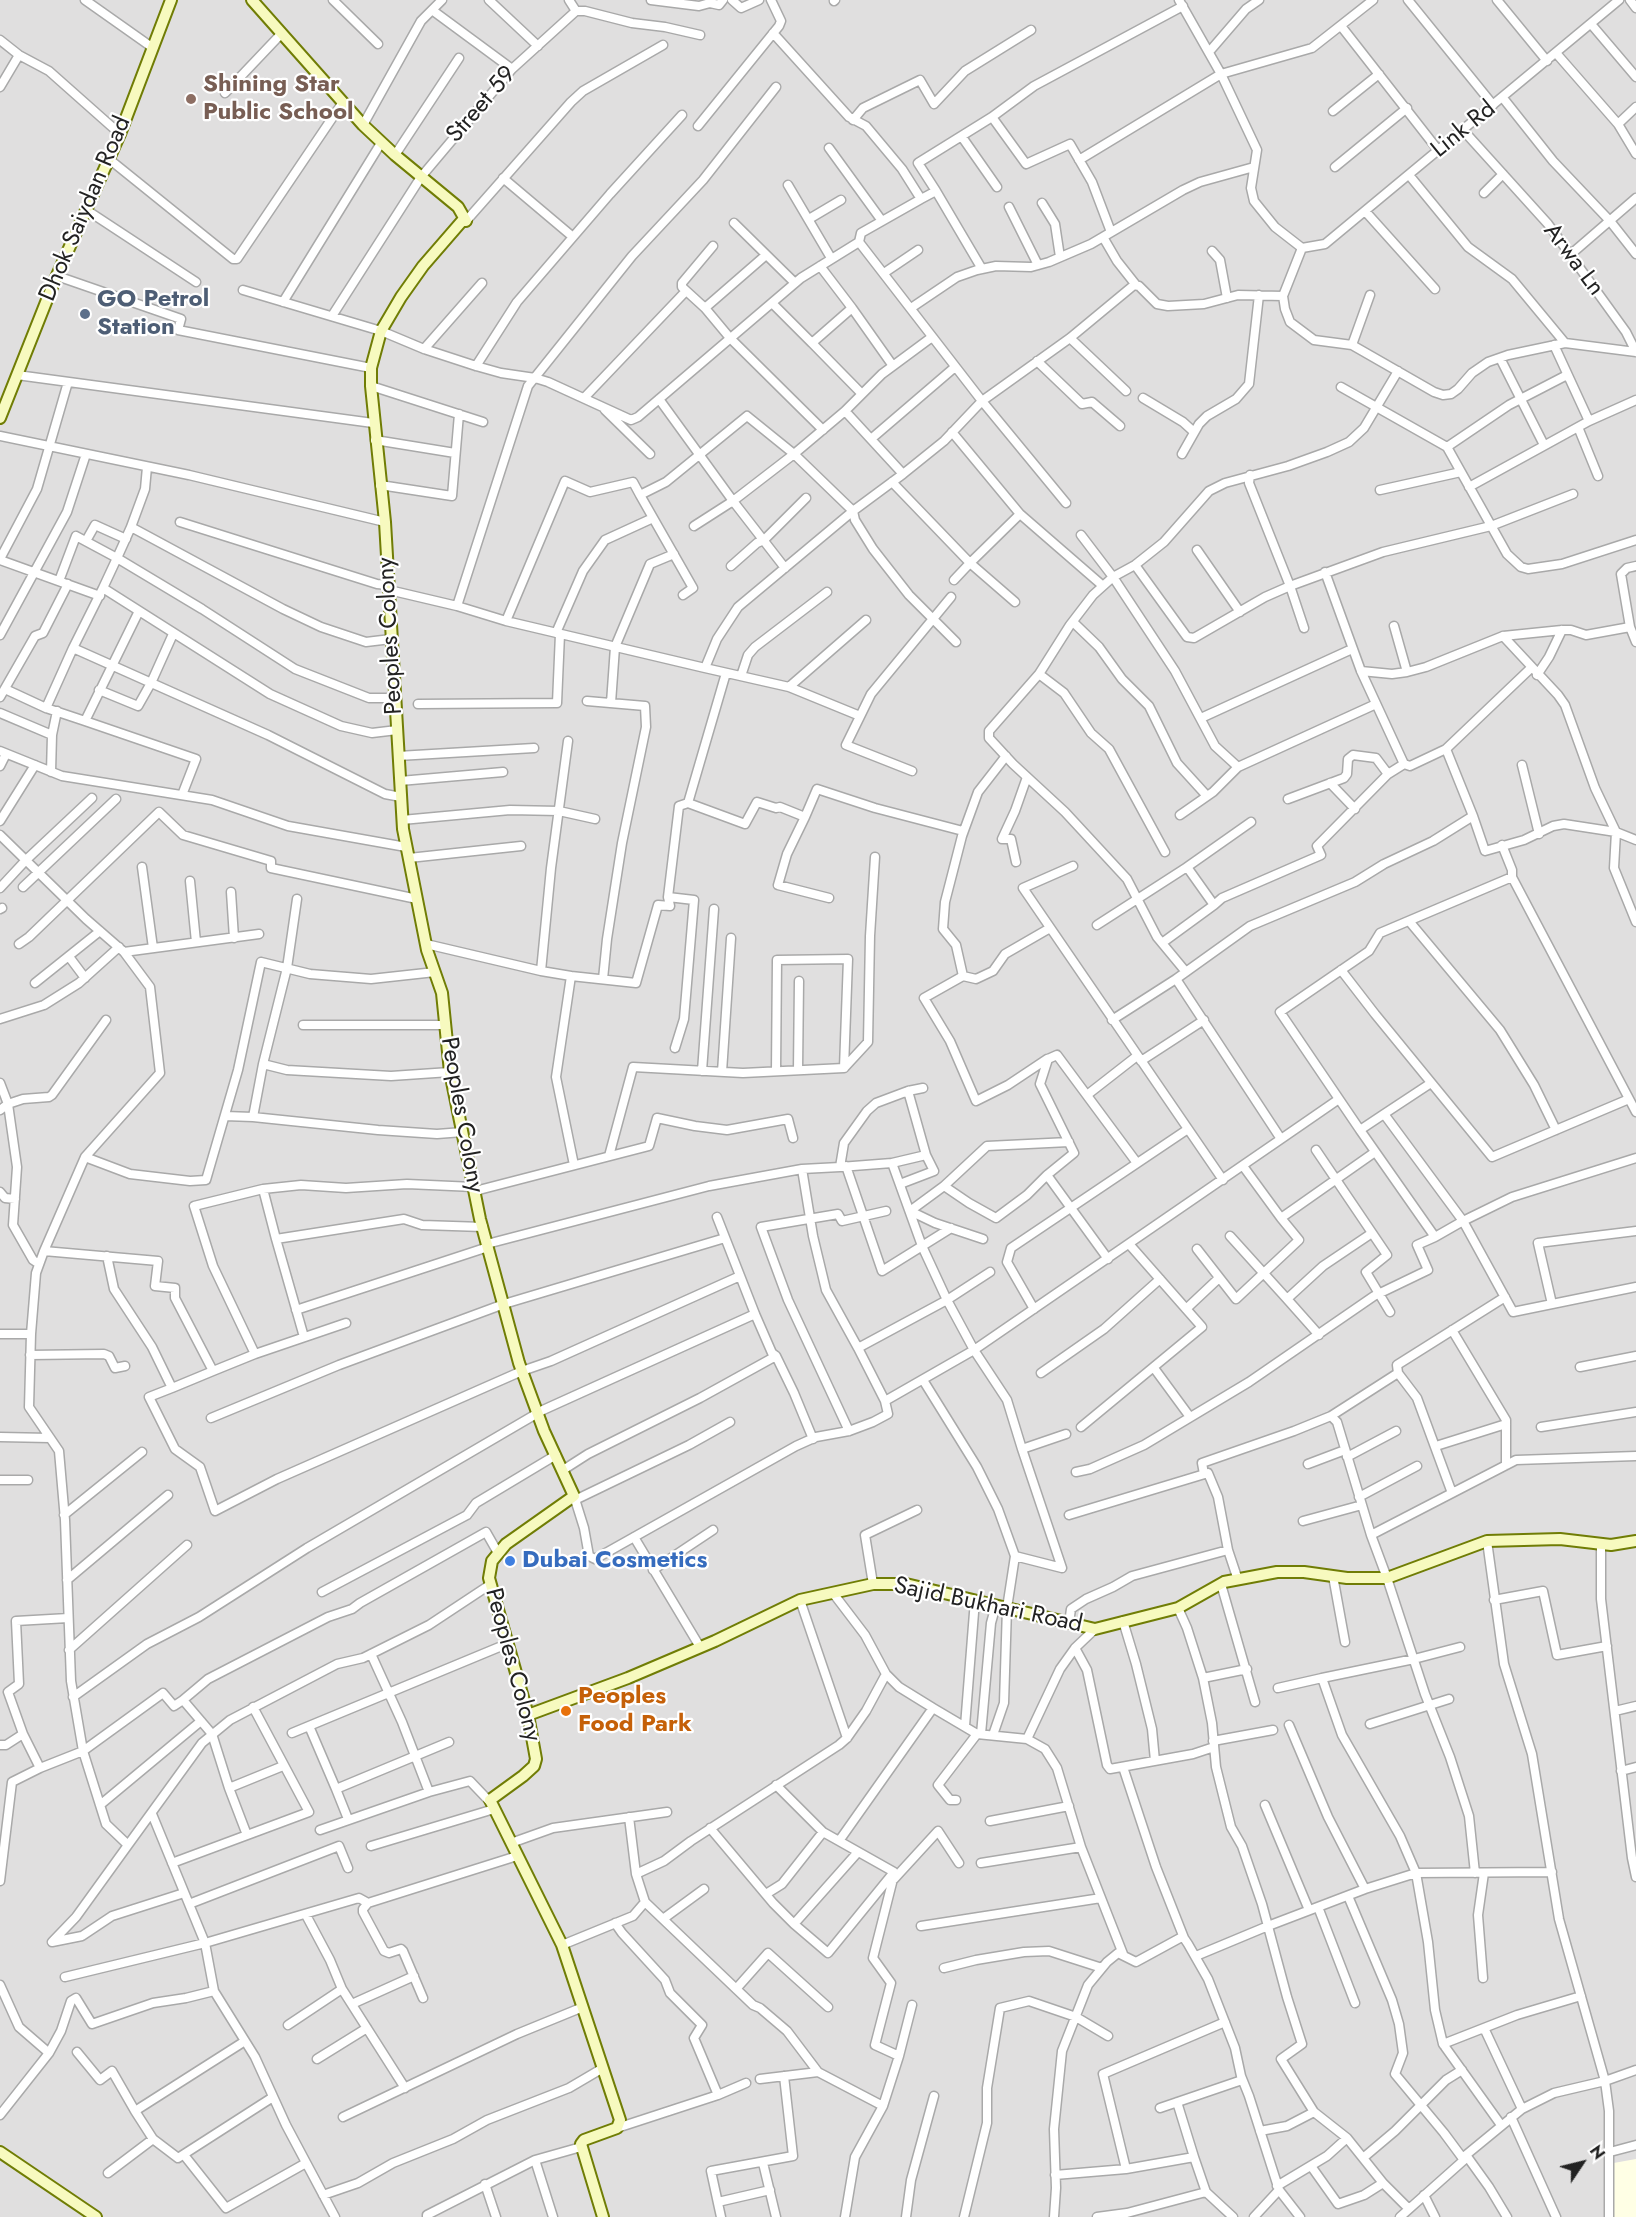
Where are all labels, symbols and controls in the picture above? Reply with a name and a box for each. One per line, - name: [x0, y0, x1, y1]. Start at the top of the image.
- street label: Street 59: [441, 61, 523, 149]
- place label: Shining Star Public School: [203, 71, 354, 127]
- marker: Shining Star Public School: [184, 92, 198, 106]
- street label: Link Rd: [1426, 95, 1502, 165]
- street label: Dhok Saiydan Road: [34, 112, 138, 306]
- street label: Arwa Ln: [1536, 218, 1610, 302]
- place label: GO Petrol Station: [97, 286, 209, 342]
- marker: GO Petrol Station: [78, 307, 92, 321]
- street label: Peoples Colony: [372, 557, 410, 715]
- street label: Peoples Colony: [433, 1035, 489, 1195]
- place label: Dubai Cosmetics: [522, 1547, 707, 1575]
- marker: Dubai Cosmetics: [503, 1554, 517, 1568]
- street label: Sajid Bukhari Road: [891, 1572, 1085, 1640]
- street label: Peoples Colony: [478, 1585, 546, 1745]
- place label: Peoples Food Park: [578, 1683, 692, 1739]
- marker: Peoples Food Park: [559, 1704, 573, 1718]
- north arrow: [1552, 2133, 1612, 2193]
- text: N: [1584, 2141, 1610, 2164]

